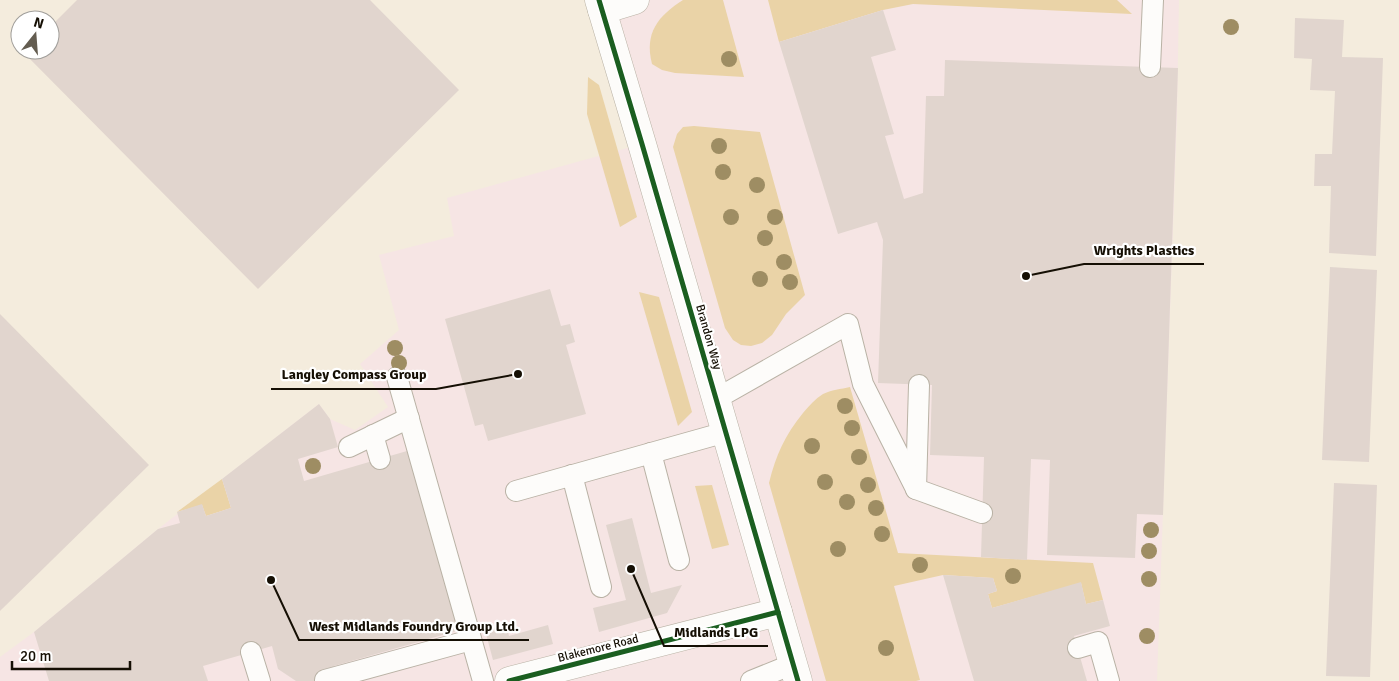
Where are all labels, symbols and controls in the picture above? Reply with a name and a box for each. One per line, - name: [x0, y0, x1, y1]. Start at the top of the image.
- north arrow: [10, 10, 60, 60]
- text: N: [32, 13, 46, 33]
- callout: Wrights Plastics: [1084, 235, 1204, 264]
- text: Wrights Plastics: [1094, 242, 1194, 259]
- street label: Brandon Way: [692, 303, 725, 372]
- callout: Langley Compass Group: [271, 360, 436, 389]
- text: Langley Compass Group: [281, 366, 427, 383]
- callout: West Midlands Foundry Group Ltd.: [299, 611, 529, 640]
- callout: Midlands LPG: [664, 617, 768, 646]
- text: West Midlands Foundry Group Ltd.: [309, 618, 519, 635]
- text: Midlands LPG: [674, 624, 758, 641]
- street label: Blakemore Road: [556, 631, 640, 666]
- scale bar: [12, 638, 130, 670]
- text: 20 m: [20, 647, 51, 665]

